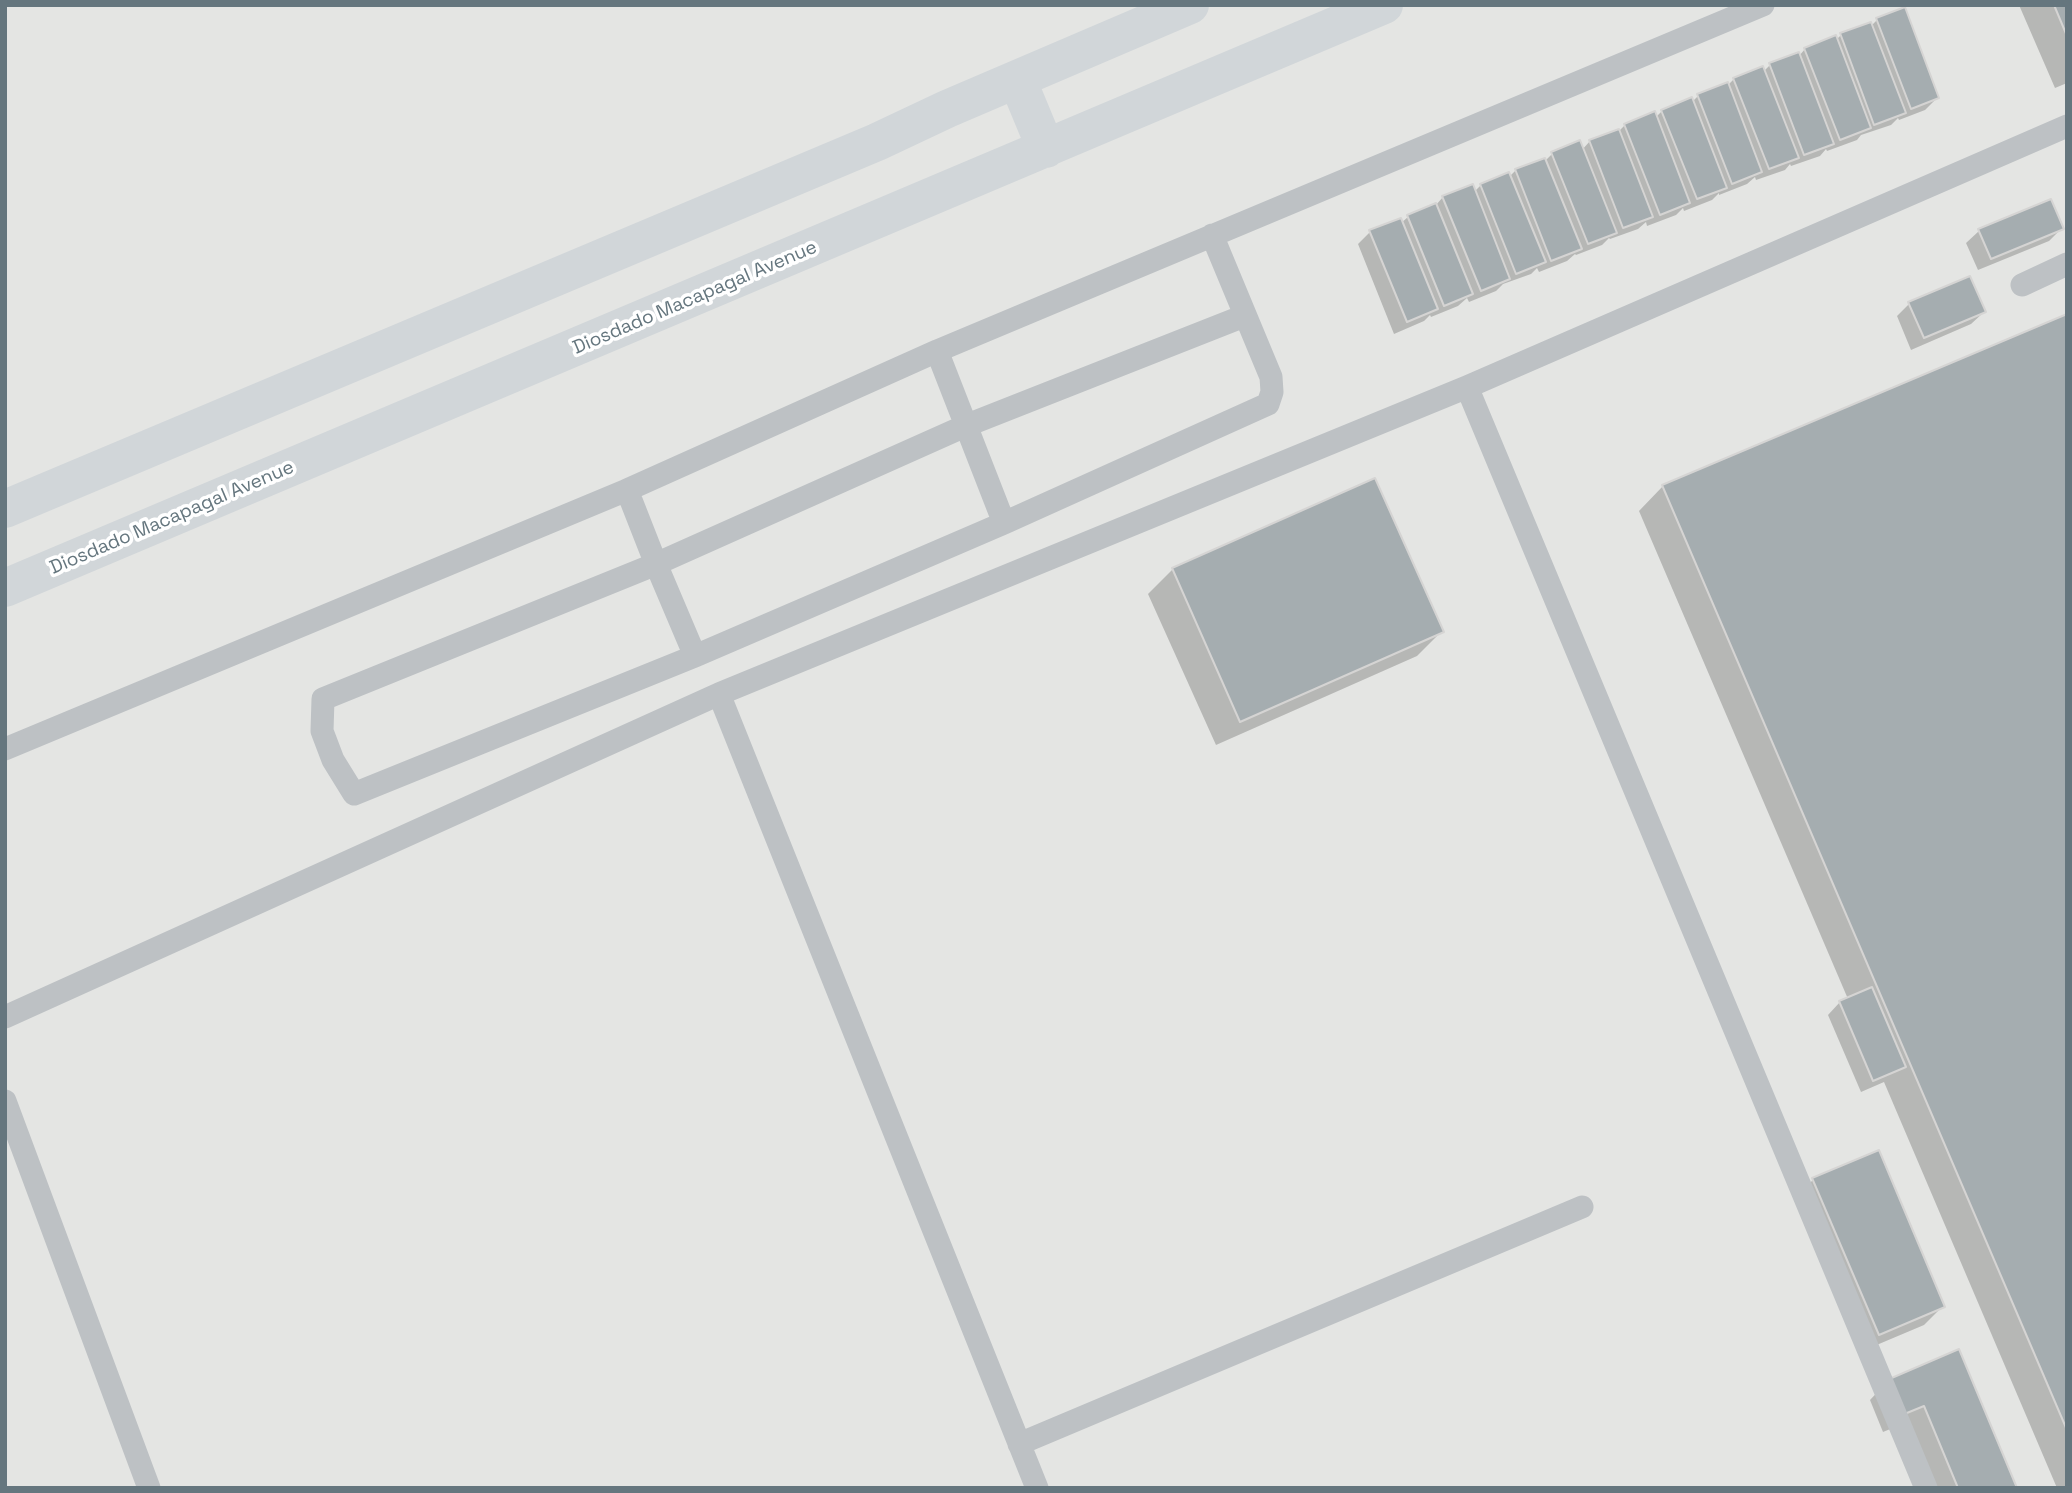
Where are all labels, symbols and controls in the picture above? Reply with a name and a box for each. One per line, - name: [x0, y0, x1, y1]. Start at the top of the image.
- street label: Diosdado Macapagal Avenue: [570, 236, 820, 360]
- street label: Diosdado Macapagal Avenue: [47, 456, 297, 580]

